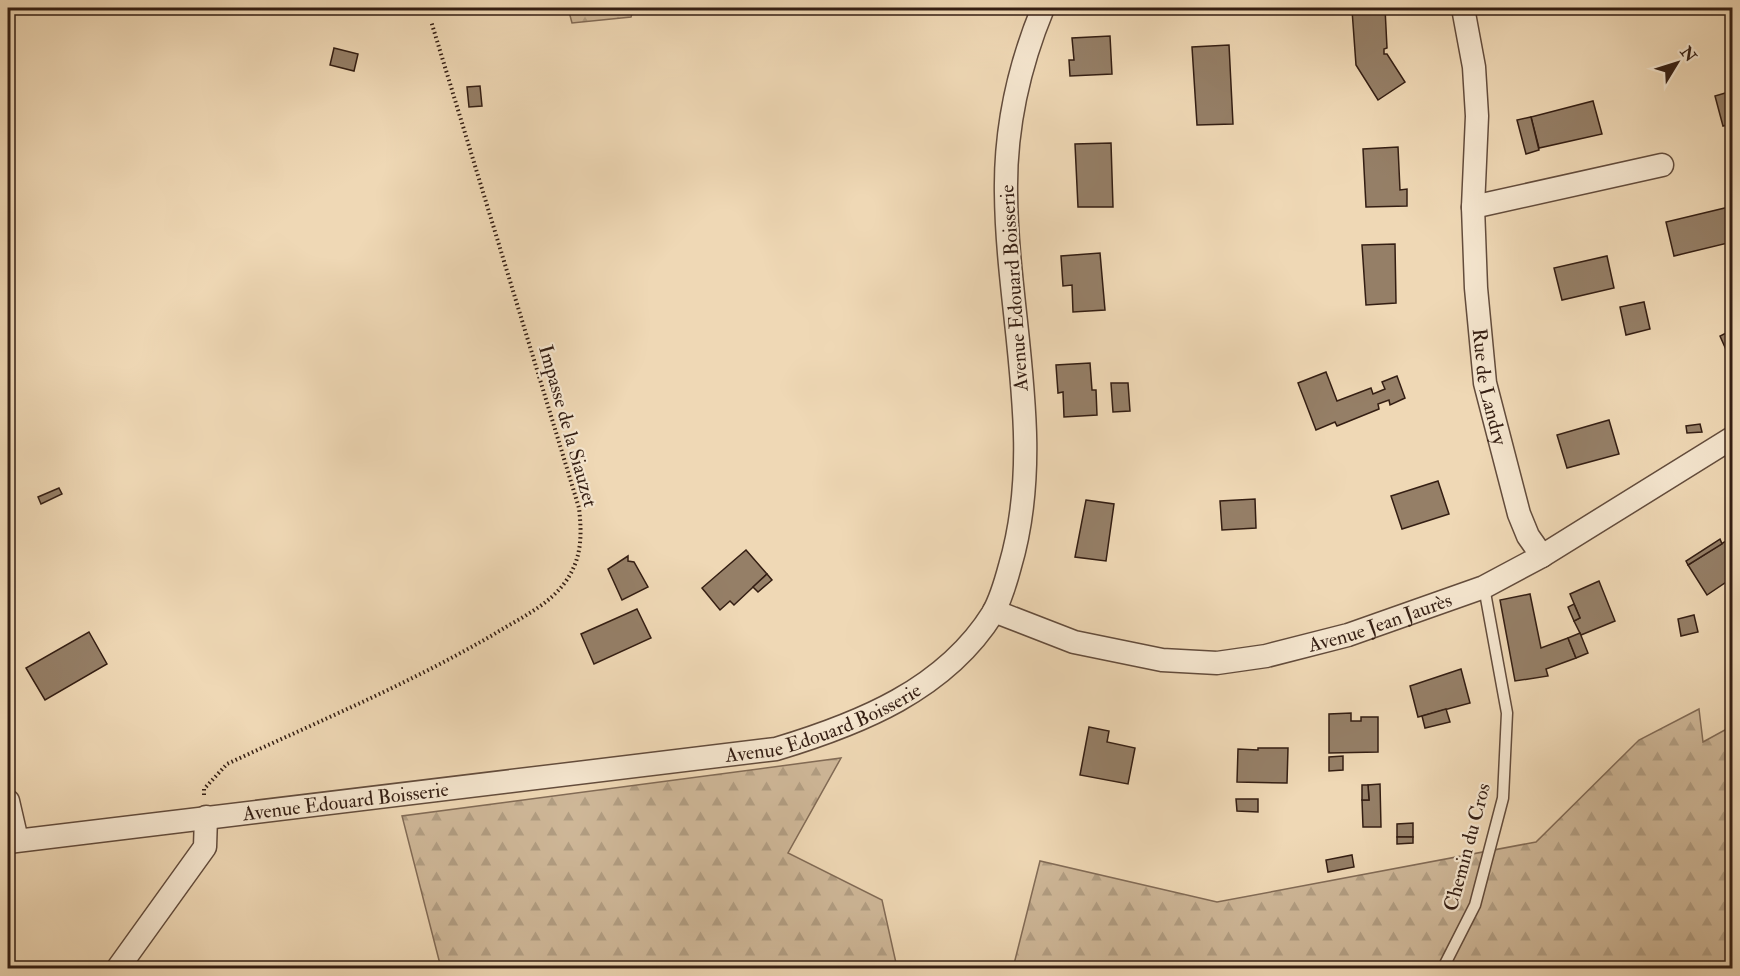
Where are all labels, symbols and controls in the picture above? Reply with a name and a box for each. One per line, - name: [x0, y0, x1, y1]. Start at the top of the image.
- north arrow: [1647, 33, 1707, 93]
- text: N: [1675, 42, 1701, 67]
- street label: Avenue Edouard Boisserie: [994, 184, 1034, 393]
- street label: Rue de Landry: [1467, 327, 1513, 449]
- street label: Impasse de la Siauzet: [532, 342, 603, 511]
- street label: Avenue Jean Jaurès: [1304, 587, 1455, 657]
- street label: Avenue Edouard Boisserie: [723, 677, 926, 768]
- street label: Avenue Edouard Boisserie: [240, 776, 450, 826]
- street label: Chemin du Cros: [1438, 780, 1496, 914]

